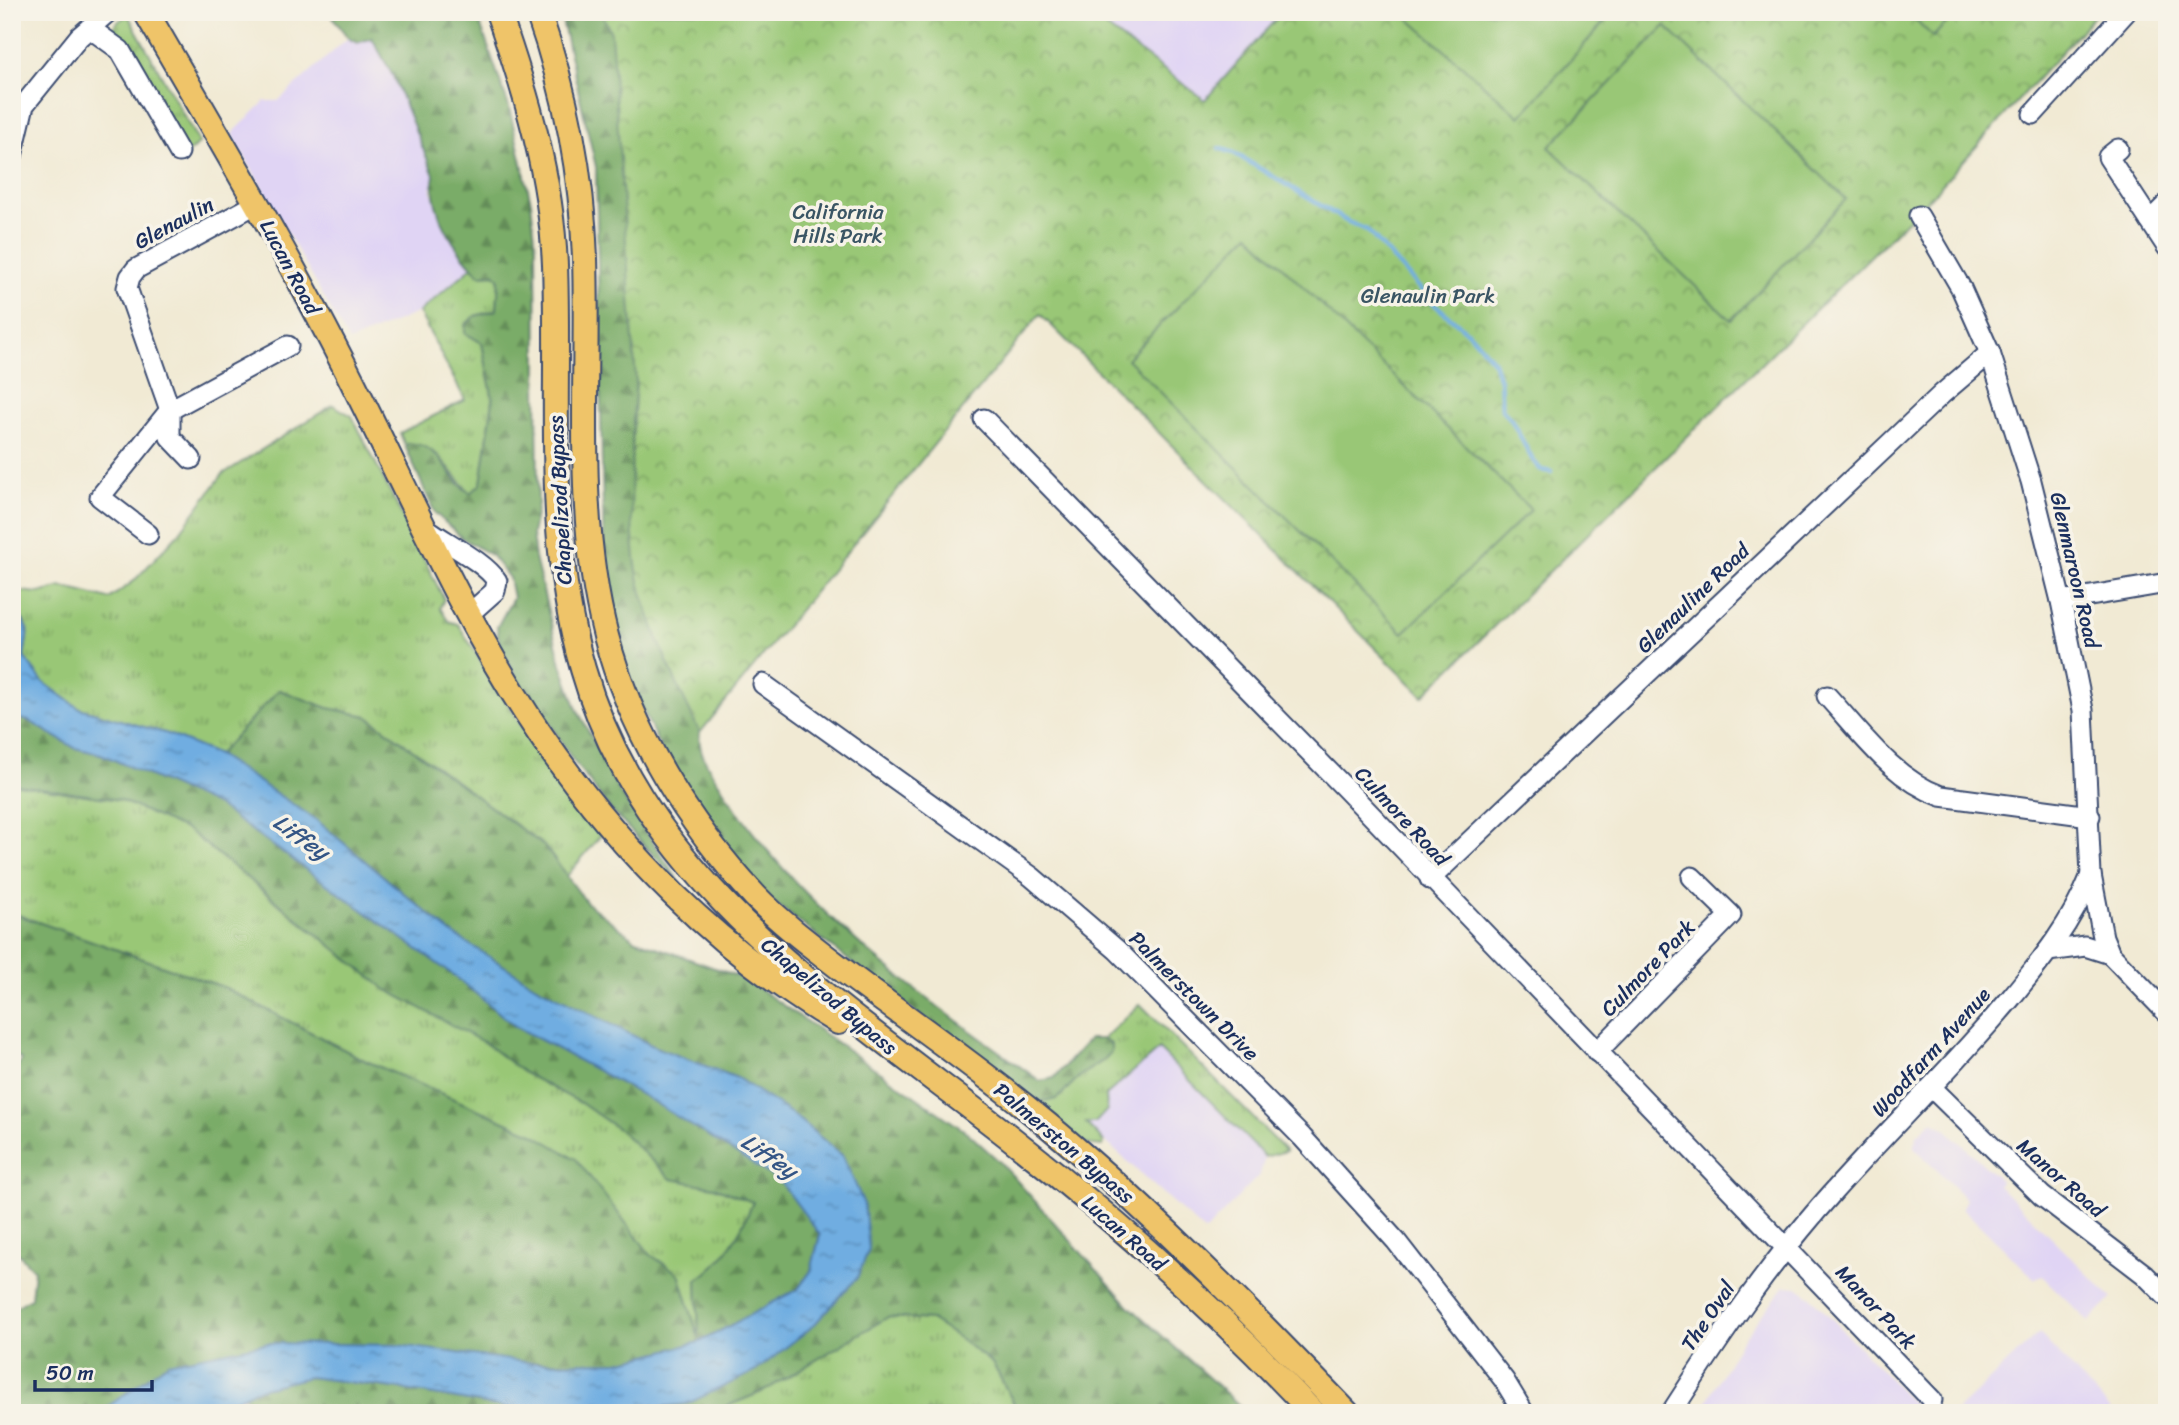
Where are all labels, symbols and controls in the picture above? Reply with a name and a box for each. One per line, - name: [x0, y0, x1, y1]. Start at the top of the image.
- street label: Glenaulin: [127, 186, 221, 260]
- park label: California Hills Park: [792, 193, 884, 255]
- street label: Lucan Road: [249, 212, 332, 323]
- park label: Glenaulin Park: [1361, 277, 1495, 315]
- street label: Chapelizod Bypass: [537, 414, 583, 586]
- street label: Glenmaroon Road: [2039, 488, 2112, 654]
- street label: Glenauline Road: [1627, 532, 1760, 663]
- street label: Culmore Road: [1345, 757, 1460, 877]
- water label: Liffey: [264, 803, 340, 873]
- street label: Culmore Park: [1591, 910, 1705, 1026]
- street label: Palmerstown Drive: [1119, 921, 1269, 1071]
- street label: Chapelizod Bypass: [752, 927, 906, 1065]
- street label: Woodfarm Avenue: [1861, 978, 2001, 1126]
- street label: Palmerston Bypass: [985, 1072, 1143, 1214]
- water label: Liffey: [732, 1122, 808, 1192]
- street label: Manor Road: [2008, 1128, 2116, 1229]
- street label: Lucan Road: [1072, 1185, 1177, 1283]
- street label: Manor Park: [1826, 1255, 1927, 1359]
- street label: The Oval: [1670, 1272, 1746, 1359]
- scale bar: [35, 1348, 152, 1392]
- text: 50 m: [46, 1354, 94, 1392]

